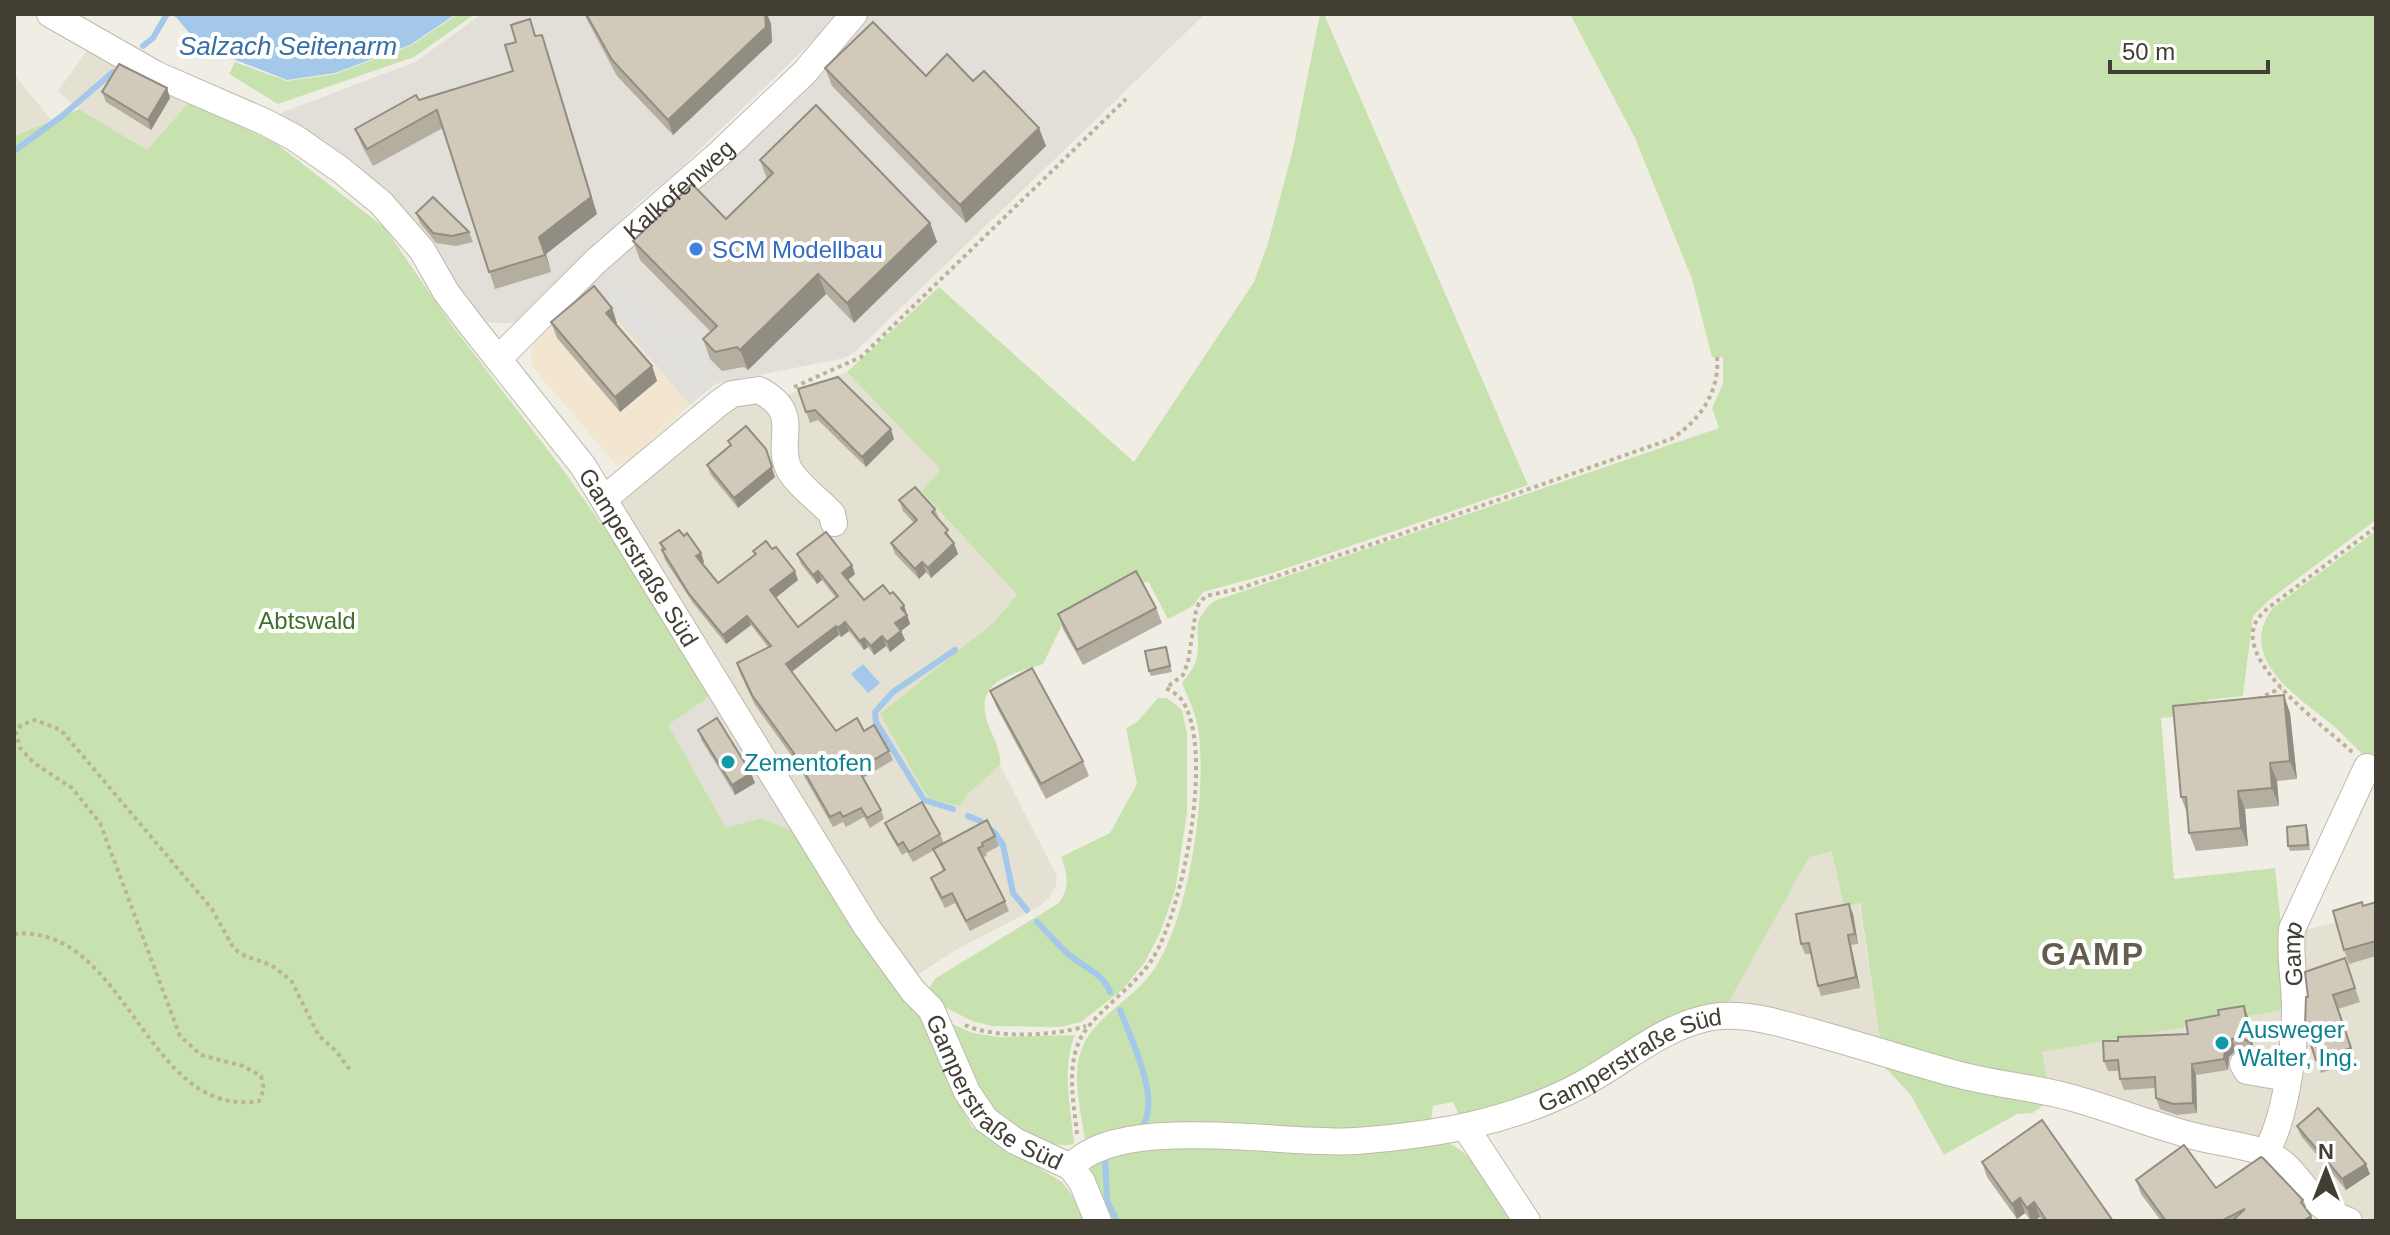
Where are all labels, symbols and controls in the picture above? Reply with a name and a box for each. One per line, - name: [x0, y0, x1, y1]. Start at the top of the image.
- scale bar: [2110, 24, 2268, 74]
- water label: Salzach Seitenarm: [179, 31, 397, 61]
- text: 50 m: [2122, 38, 2175, 65]
- street label: Kalkofenweg: [618, 134, 739, 244]
- place label: SCM Modellbau: [712, 236, 883, 263]
- marker: SCM Modellbau: [687, 240, 705, 258]
- street label: Gamperstraße Süd: [574, 463, 704, 651]
- park label: Abtswald: [258, 607, 356, 634]
- place label: Zementofen: [744, 749, 872, 776]
- marker: Zementofen: [719, 753, 737, 771]
- street label: Gamp: [2278, 916, 2308, 987]
- district label: GAMP: [2041, 936, 2145, 972]
- street label: Gamperstraße Süd: [1534, 1002, 1723, 1117]
- street label: Gamperstraße Süd: [921, 1010, 1067, 1175]
- place label: Ausweger Walter, Ing.: [2238, 1016, 2359, 1071]
- marker: Ausweger Walter, Ing.: [2213, 1034, 2231, 1052]
- north arrow: [2286, 1131, 2366, 1211]
- text: N: [2318, 1139, 2334, 1164]

